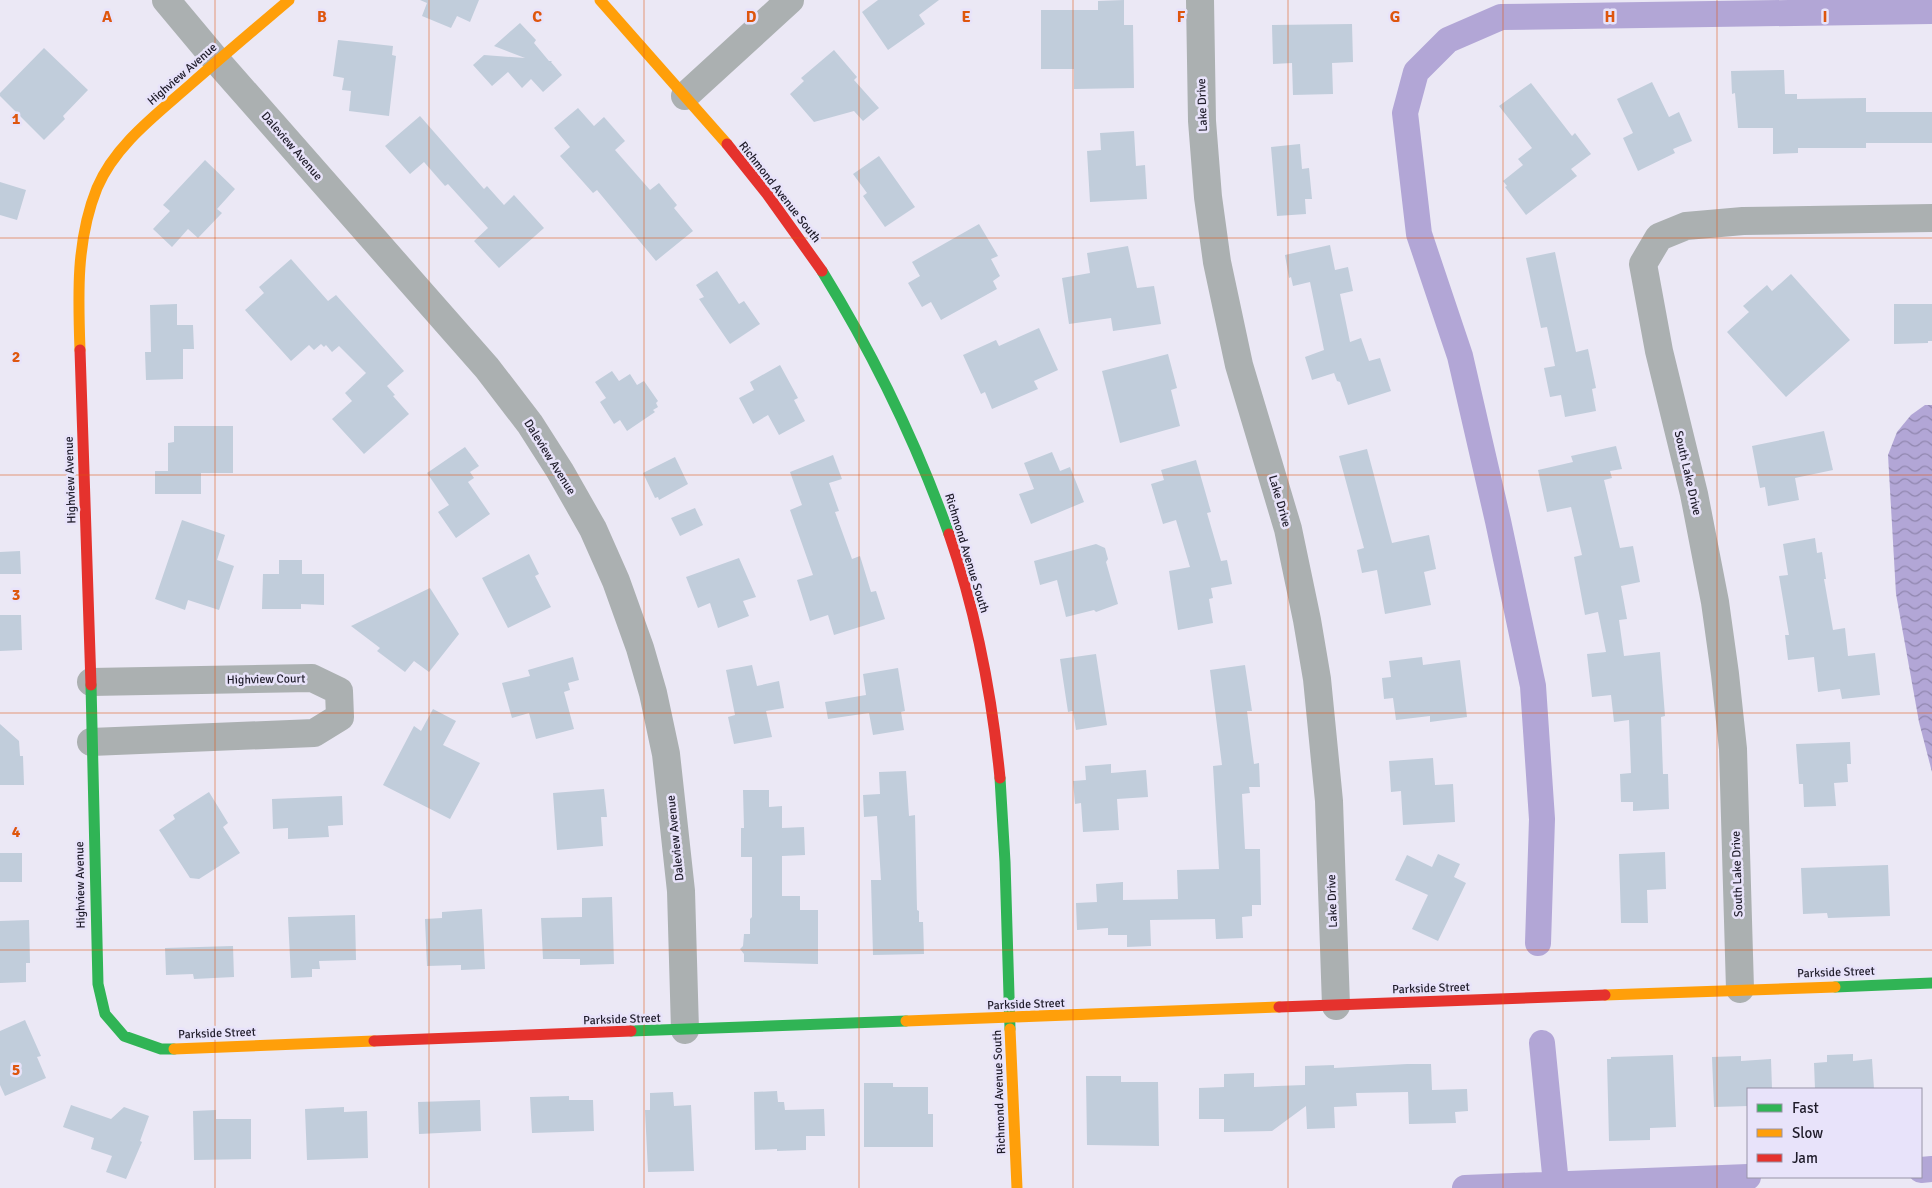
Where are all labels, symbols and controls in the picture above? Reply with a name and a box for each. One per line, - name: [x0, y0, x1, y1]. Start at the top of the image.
- text: A: [102, 7, 113, 27]
- text: B: [317, 7, 327, 27]
- text: C: [532, 7, 542, 27]
- text: D: [746, 7, 757, 27]
- text: E: [961, 7, 971, 27]
- text: F: [1177, 7, 1186, 27]
- text: G: [1390, 7, 1400, 27]
- text: H: [1605, 7, 1615, 27]
- text: I: [1822, 7, 1828, 27]
- street label: Highview Avenue: [144, 40, 220, 109]
- street label: Lake Drive: [1194, 78, 1211, 132]
- text: 1: [12, 109, 21, 129]
- street label: Daleview Avenue: [258, 109, 326, 184]
- street label: Richmond Avenue South: [735, 139, 824, 246]
- text: 2: [12, 347, 20, 367]
- street label: Daleview Avenue: [520, 417, 579, 498]
- street label: South Lake Drive: [1670, 429, 1705, 517]
- street label: Highview Avenue: [61, 436, 80, 524]
- street label: Lake Drive: [1265, 473, 1294, 529]
- street label: Richmond Avenue South: [941, 491, 992, 615]
- text: 3: [12, 585, 20, 605]
- street label: Highview Court: [227, 671, 305, 688]
- street label: Daleview Avenue: [664, 794, 687, 882]
- text: 4: [12, 822, 21, 842]
- street label: South Lake Drive: [1728, 831, 1747, 917]
- street label: Highview Avenue: [72, 841, 89, 929]
- street label: Lake Drive: [1324, 874, 1341, 928]
- street label: Parkside Street: [1797, 964, 1875, 981]
- street label: Parkside Street: [1392, 980, 1470, 997]
- street label: Parkside Street: [987, 996, 1065, 1013]
- street label: Parkside Street: [583, 1011, 661, 1028]
- street label: Parkside Street: [178, 1025, 256, 1042]
- street label: Richmond Avenue South: [990, 1030, 1009, 1154]
- text: 5: [12, 1060, 20, 1080]
- legend: [1747, 1088, 1922, 1178]
- text: Fast: [1792, 1099, 1819, 1117]
- text: Slow: [1792, 1124, 1823, 1142]
- text: Jam: [1792, 1149, 1818, 1167]

